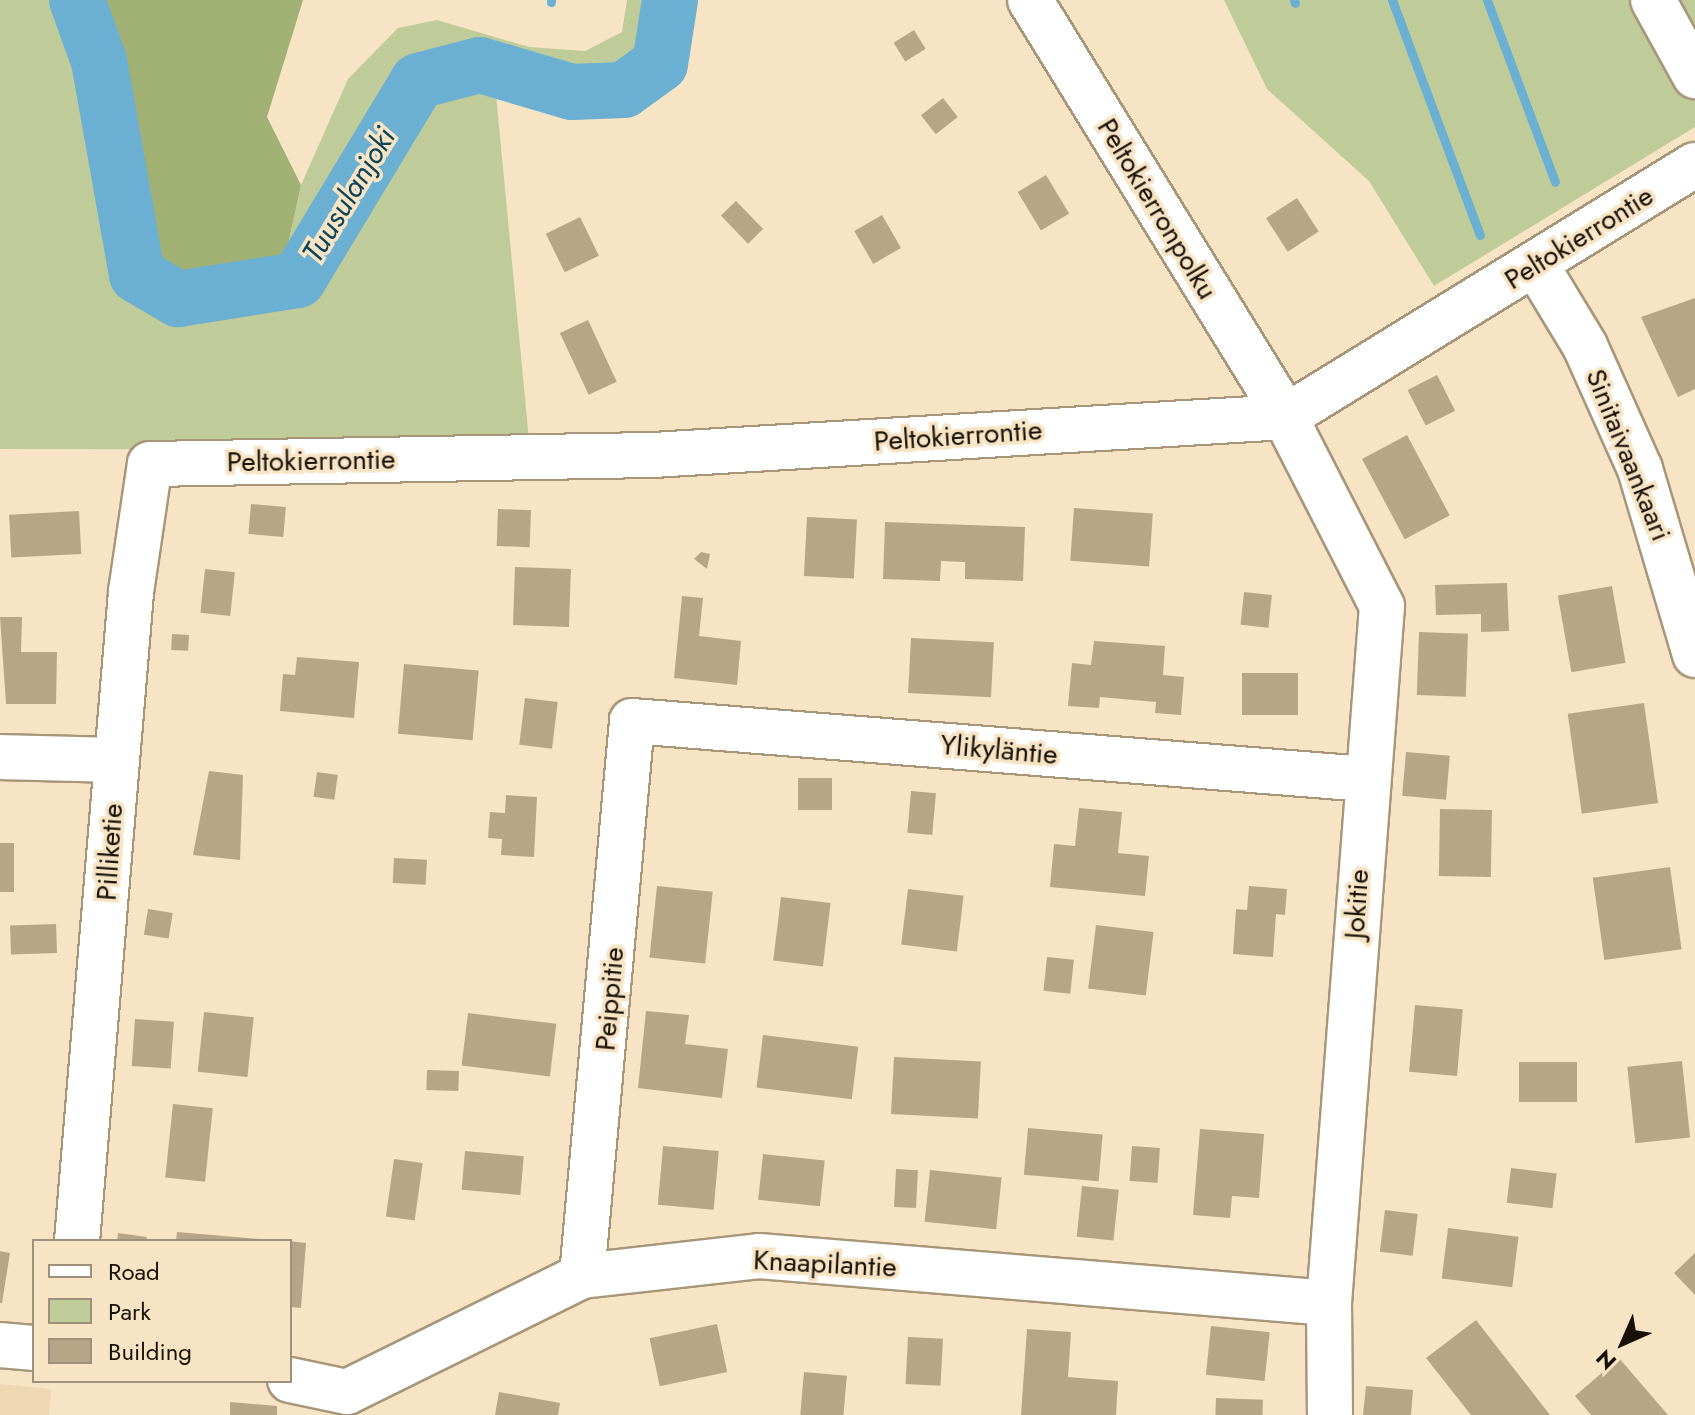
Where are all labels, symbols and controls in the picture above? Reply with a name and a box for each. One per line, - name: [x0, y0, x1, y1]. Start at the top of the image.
- street label: Peltokierronpolku: [1090, 113, 1224, 305]
- water label: Tuusulanjoki: [295, 121, 403, 269]
- street label: Peltokierrontie: [1499, 179, 1659, 297]
- street label: Sinitaivaankaari: [1578, 364, 1678, 546]
- street label: Peltokierrontie: [873, 413, 1043, 459]
- street label: Peltokierrontie: [226, 443, 396, 479]
- street label: Ylikyläntie: [939, 728, 1059, 772]
- street label: Pilliketie: [90, 802, 130, 902]
- street label: Jokitie: [1338, 868, 1376, 940]
- street label: Peippitie: [589, 946, 631, 1052]
- legend: [32, 1239, 292, 1383]
- street label: Knaapilantie: [752, 1243, 898, 1285]
- text: Road: [108, 1254, 160, 1289]
- text: Park: [108, 1294, 151, 1329]
- north arrow: [1583, 1303, 1663, 1383]
- text: Building: [108, 1334, 192, 1369]
- text: N: [1589, 1342, 1624, 1377]

